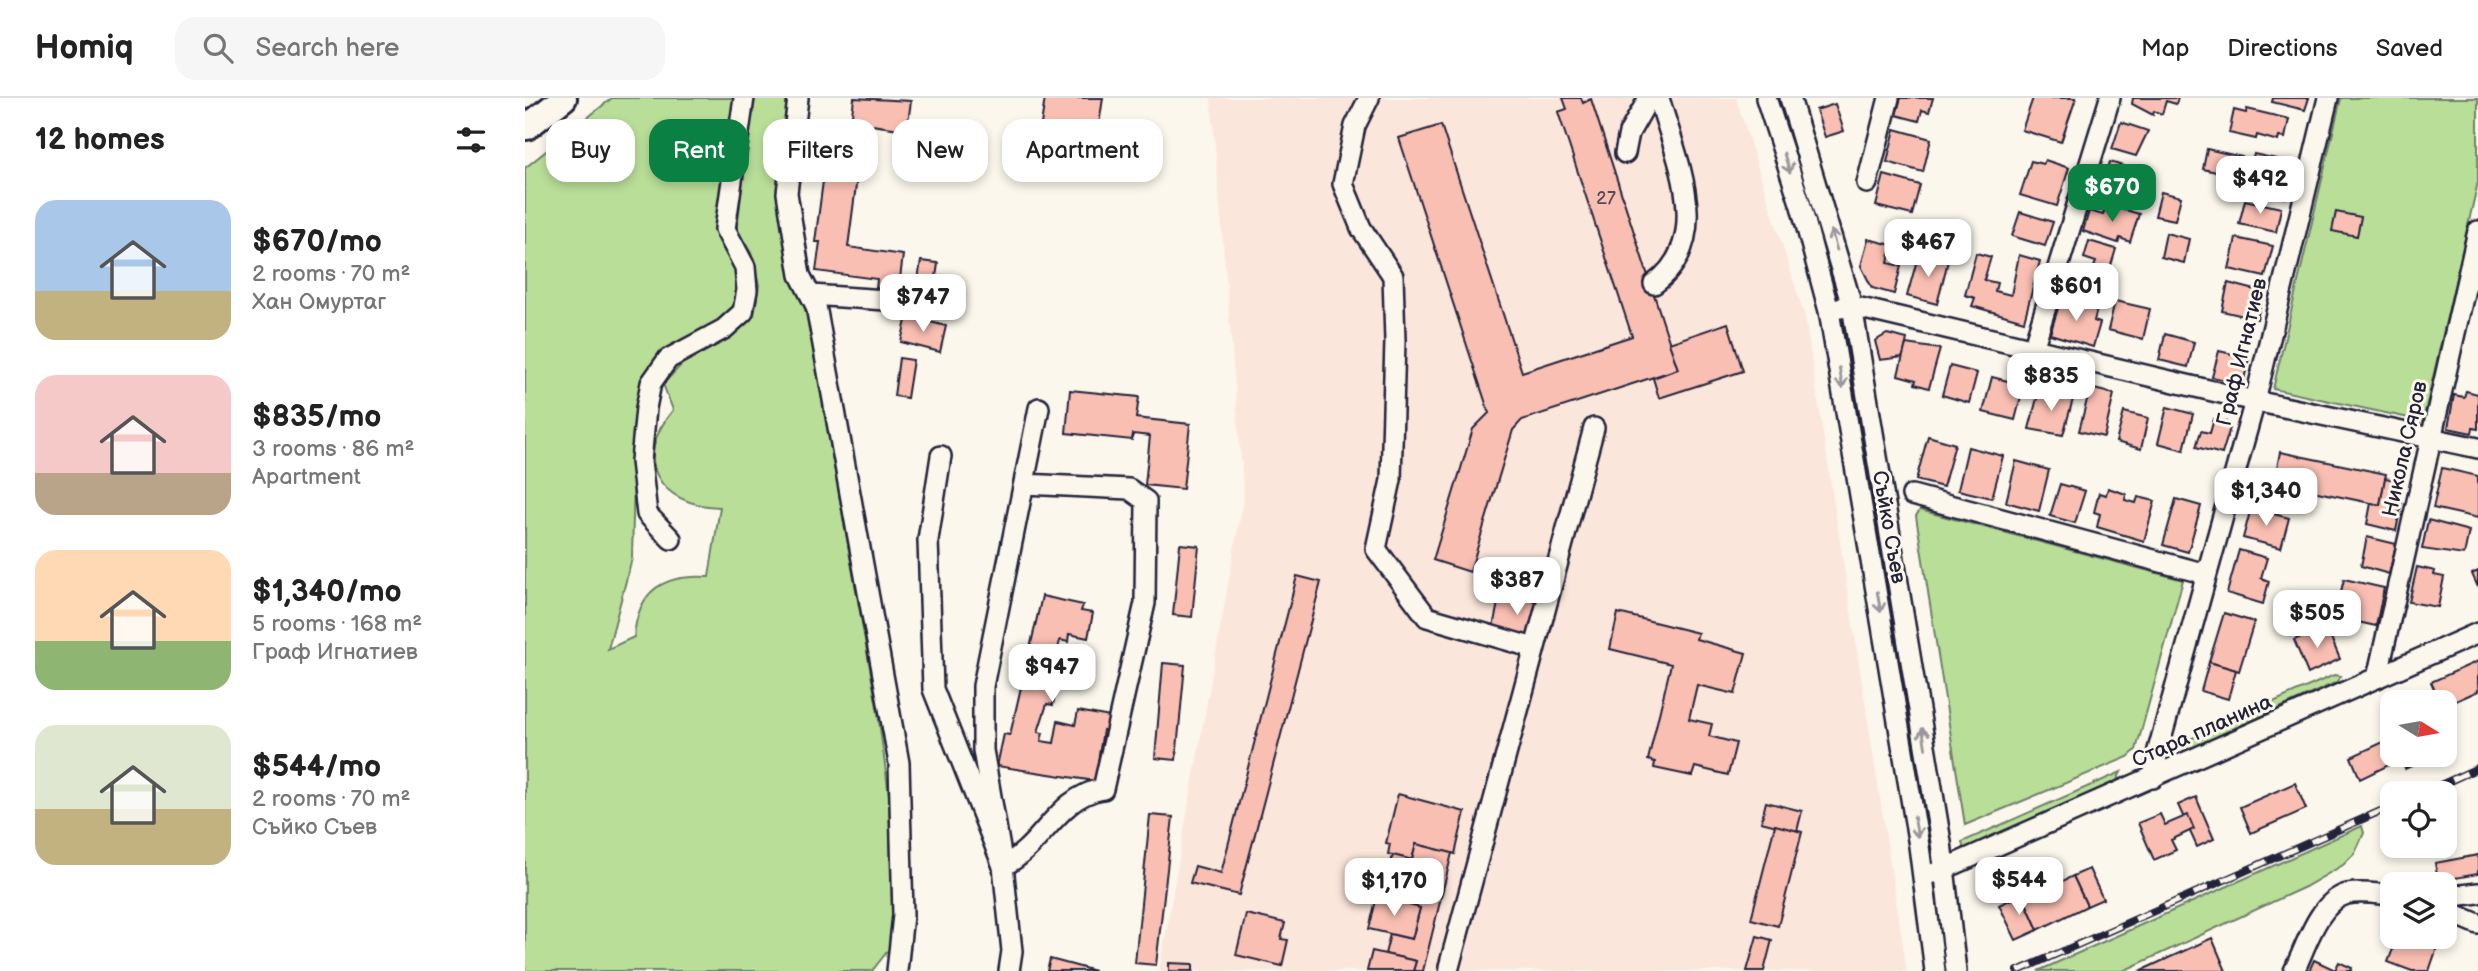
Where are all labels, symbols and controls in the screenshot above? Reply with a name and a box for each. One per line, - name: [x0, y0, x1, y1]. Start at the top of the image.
- search box: [175, 17, 665, 80]
- text: Homiq: [35, 28, 133, 68]
- icon: search: [199, 29, 237, 67]
- text: Search here: [255, 33, 400, 64]
- text: Map: [2141, 34, 2189, 63]
- text: Directions: [2227, 34, 2338, 63]
- text: Saved: [2376, 34, 2443, 63]
- chip: Buy: [546, 119, 635, 182]
- chip: Rent: [649, 119, 749, 182]
- chip: Filters: [763, 119, 878, 182]
- chip: New: [892, 119, 988, 182]
- chip: Apartment: [1002, 119, 1163, 182]
- icon: filters: [452, 121, 490, 159]
- text: 12 homes: [35, 122, 165, 158]
- one-way arrow: [1782, 151, 1795, 173]
- pin: $492: [2219, 156, 2301, 216]
- pin: $670: [2071, 164, 2153, 224]
- text: $492: [2232, 165, 2288, 193]
- text: $670: [2084, 173, 2140, 201]
- house number: 27: [1596, 188, 1616, 209]
- pin: $467: [1887, 220, 1969, 279]
- text: $670/mo: [252, 224, 382, 260]
- icon: home: [91, 228, 175, 312]
- text: $467: [1900, 228, 1956, 256]
- one-way arrow: [1827, 229, 1840, 252]
- text: 2 rooms · 70 m²: [252, 260, 411, 288]
- pin: $601: [2035, 264, 2117, 323]
- text: $601: [2049, 272, 2103, 300]
- pin: $747: [882, 274, 964, 334]
- street label: Граф Игнатиев: [2212, 276, 2272, 428]
- text: $747: [896, 283, 950, 311]
- text: Хан Омуртаг: [252, 288, 386, 316]
- pin: $835: [2010, 354, 2092, 413]
- text: $835: [2023, 362, 2079, 390]
- one-way arrow: [1835, 366, 1848, 389]
- street label: Никола Сяров: [2377, 379, 2433, 519]
- text: $835/mo: [252, 399, 381, 435]
- icon: home: [91, 403, 175, 487]
- text: 3 rooms · 86 m²: [252, 435, 414, 463]
- text: Apartment: [252, 463, 361, 491]
- pin: $1,340: [2209, 468, 2323, 528]
- street label: Съйко Съев: [1867, 469, 1911, 585]
- text: $1,340: [2230, 477, 2302, 505]
- pin: $387: [1476, 558, 1558, 617]
- text: $387: [1489, 566, 1545, 594]
- text: $1,340/mo: [252, 574, 402, 610]
- icon: home: [91, 578, 175, 662]
- one-way arrow: [1872, 590, 1886, 613]
- pin: $505: [2276, 590, 2358, 650]
- text: $505: [2289, 599, 2345, 627]
- text: 5 rooms · 168 m²: [252, 610, 422, 638]
- text: Граф Игнатиев: [252, 638, 418, 666]
- pin: $947: [1011, 644, 1093, 704]
- text: $947: [1025, 653, 1079, 681]
- street label: Стара планина: [2128, 689, 2276, 773]
- north arrow: [2380, 690, 2457, 766]
- map controls: [2380, 690, 2457, 949]
- one-way arrow: [1917, 727, 1930, 750]
- text: $544/mo: [252, 749, 381, 785]
- icon: home: [91, 753, 175, 837]
- button: locate: [2380, 781, 2457, 858]
- text: 2 rooms · 70 m²: [252, 785, 411, 813]
- text: Съйко Съев: [252, 813, 377, 841]
- one-way arrow: [1910, 815, 1923, 838]
- pin: $1,170: [1337, 858, 1451, 918]
- pin: $544: [1978, 858, 2060, 917]
- text: $544: [1991, 866, 2047, 894]
- text: $1,170: [1361, 867, 1427, 895]
- button: layers: [2380, 872, 2457, 949]

